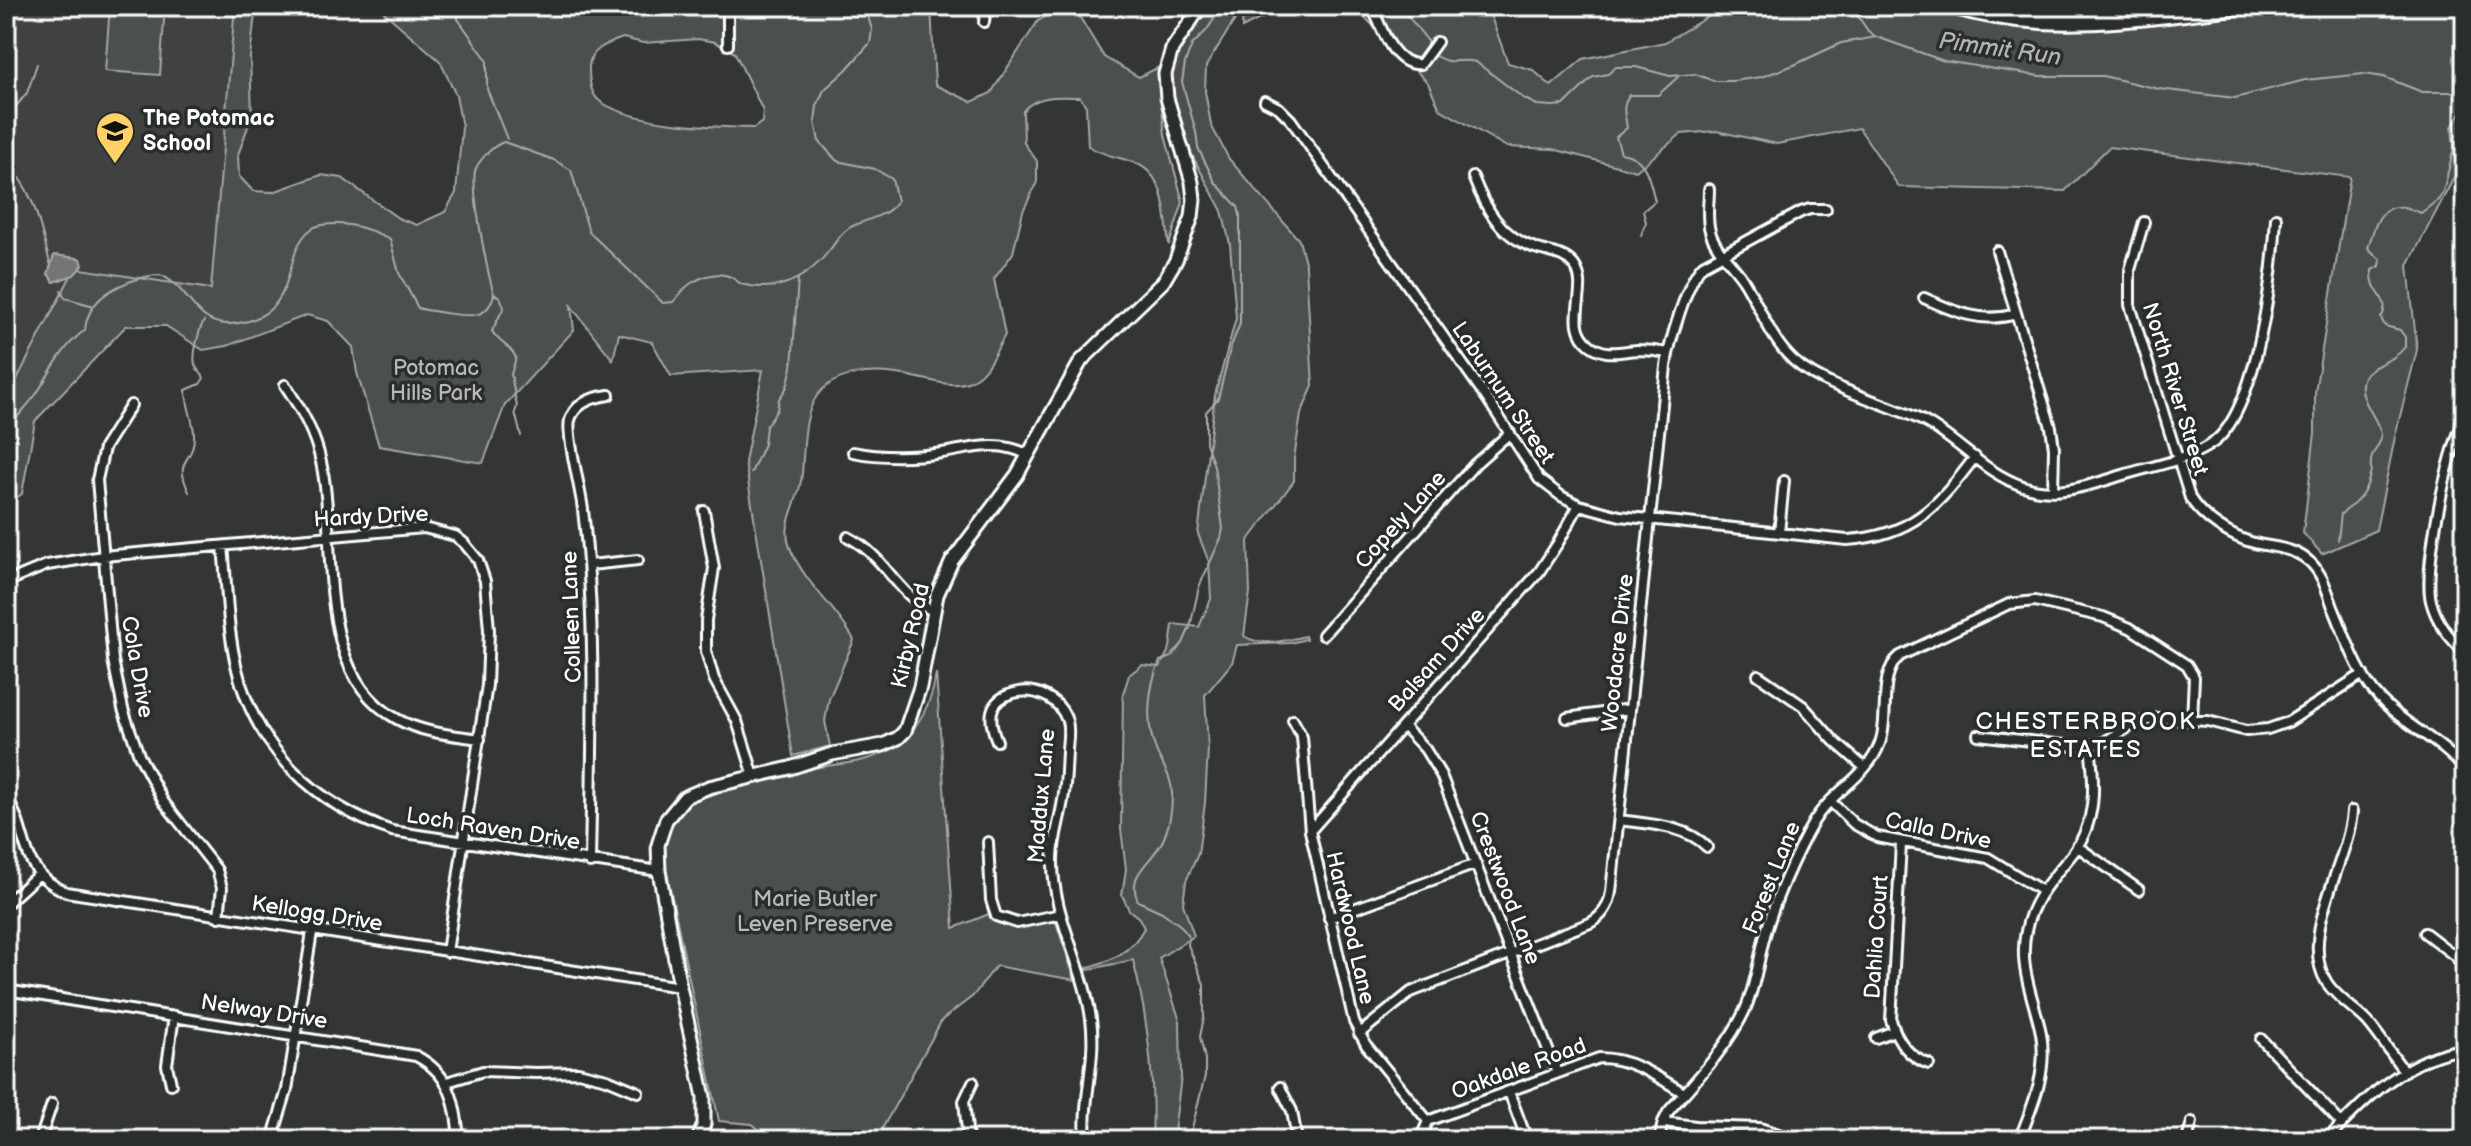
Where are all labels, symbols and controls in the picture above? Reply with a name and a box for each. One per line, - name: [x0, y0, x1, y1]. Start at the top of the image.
- water label: Pimmit Run: [1937, 26, 2063, 72]
- place label: The Potomac School: [143, 105, 274, 157]
- school or university icon: The Potomac School: [94, 110, 136, 165]
- street label: North River Street: [2136, 299, 2214, 479]
- street label: Laburnum Street: [1446, 317, 1561, 469]
- park label: Potomac Hills Park: [390, 355, 482, 407]
- street label: Copely Lane: [1350, 465, 1452, 575]
- street label: Hardy Drive: [313, 501, 429, 533]
- street label: Colleen Lane: [556, 550, 588, 684]
- street label: Woodacre Drive: [1596, 573, 1640, 733]
- street label: Kirby Road: [886, 581, 936, 691]
- street label: Balsam Drive: [1383, 602, 1491, 718]
- street label: Cola Drive: [115, 614, 159, 720]
- district label: CHESTERBROOK ESTATES: [1975, 707, 2197, 764]
- street label: Maddux Lane: [1023, 728, 1061, 864]
- street label: Loch Raven Drive: [404, 802, 582, 856]
- street label: Calla Drive: [1882, 807, 1994, 855]
- street label: Crestwood Lane: [1463, 808, 1547, 968]
- street label: Forest Lane: [1737, 818, 1807, 938]
- street label: Hardwood Lane: [1319, 849, 1381, 1007]
- street label: Dahlia Court: [1859, 874, 1895, 1000]
- park label: Marie Butler Leven Preserve: [737, 886, 893, 938]
- street label: Kellogg Drive: [250, 890, 384, 938]
- street label: Nelway Drive: [199, 989, 329, 1035]
- street label: Oakdale Road: [1448, 1032, 1590, 1106]

